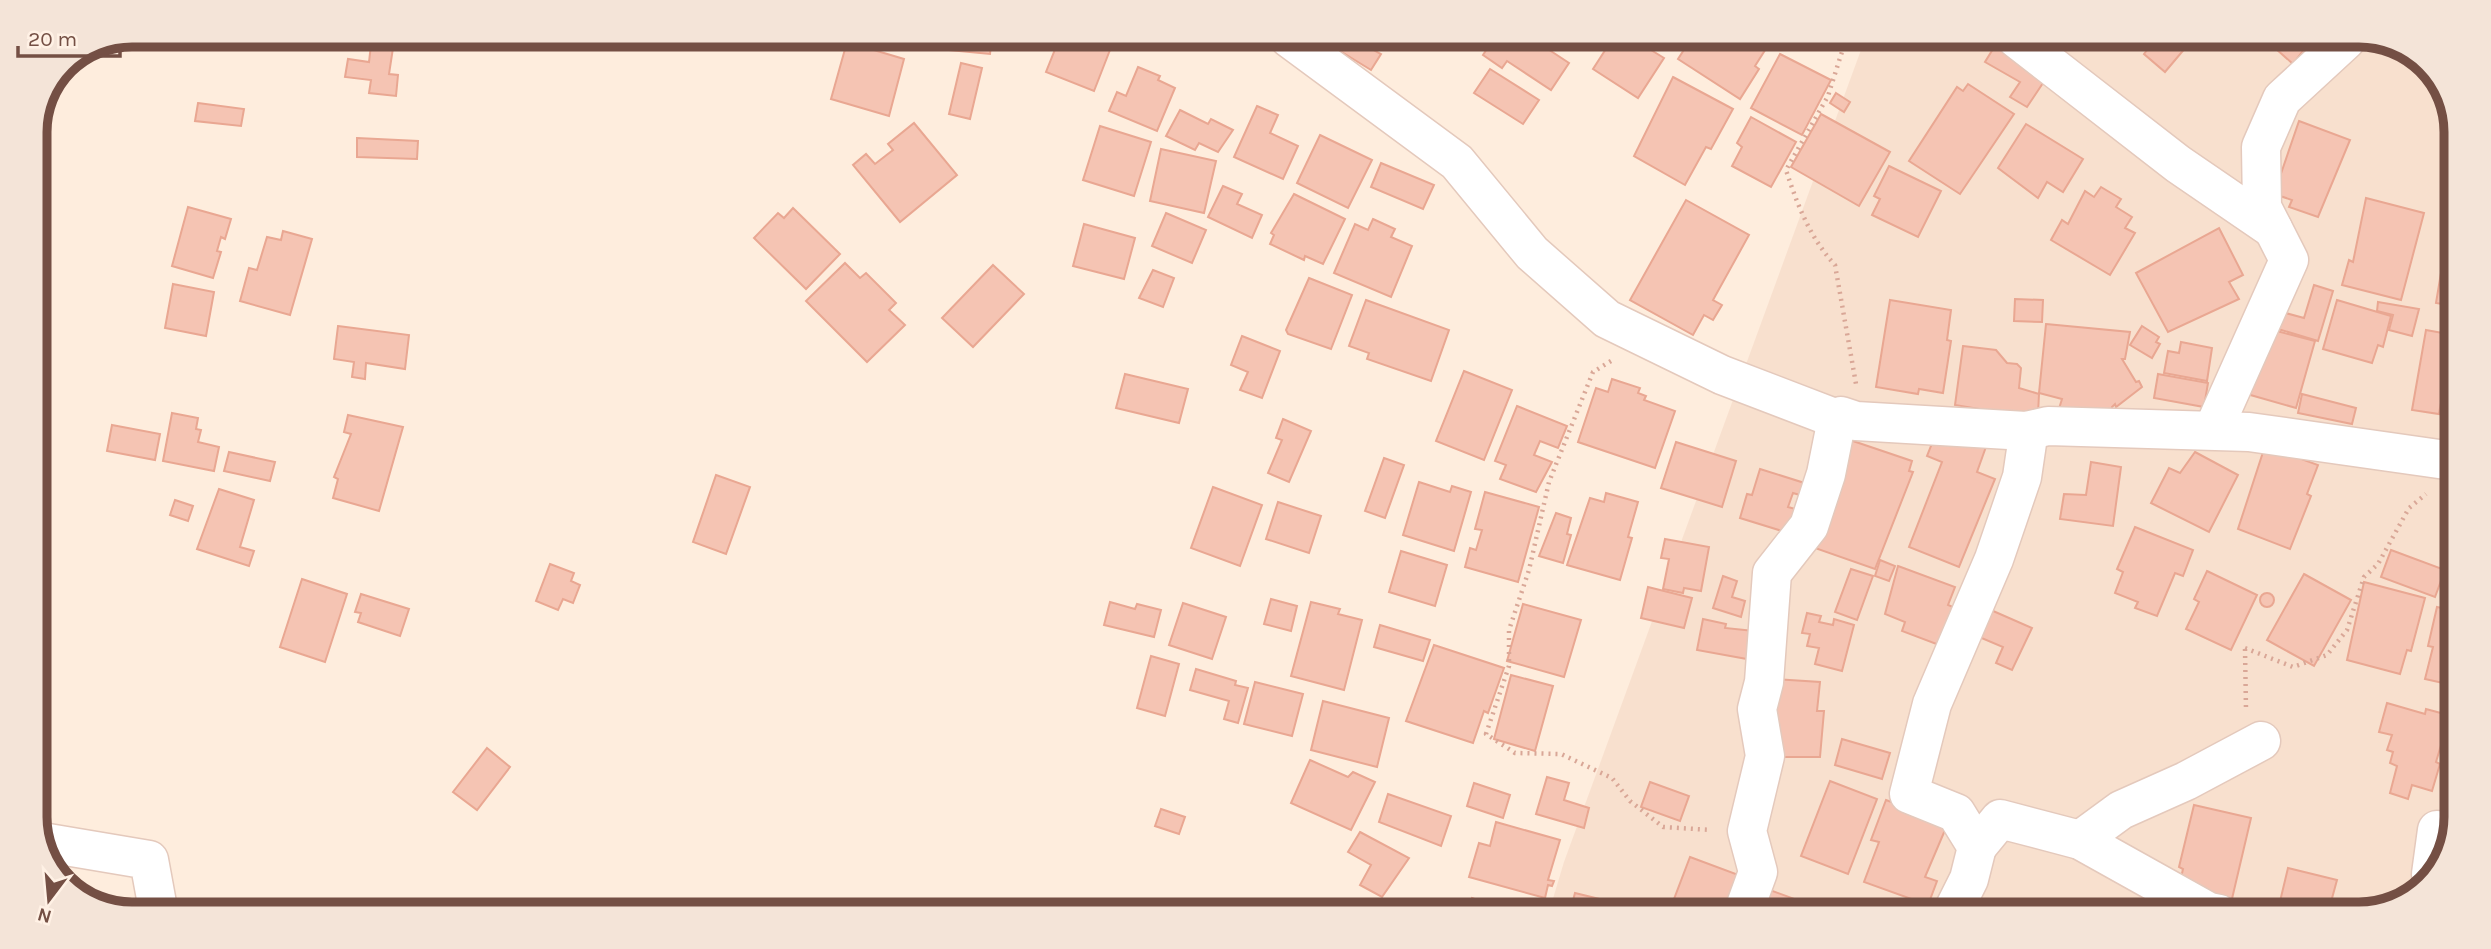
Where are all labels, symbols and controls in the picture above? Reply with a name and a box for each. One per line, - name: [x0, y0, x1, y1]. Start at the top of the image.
- scale bar: [18, 14, 119, 58]
- text: 20 m: [28, 27, 77, 51]
- north arrow: [14, 865, 84, 935]
- text: N: [35, 903, 54, 928]

